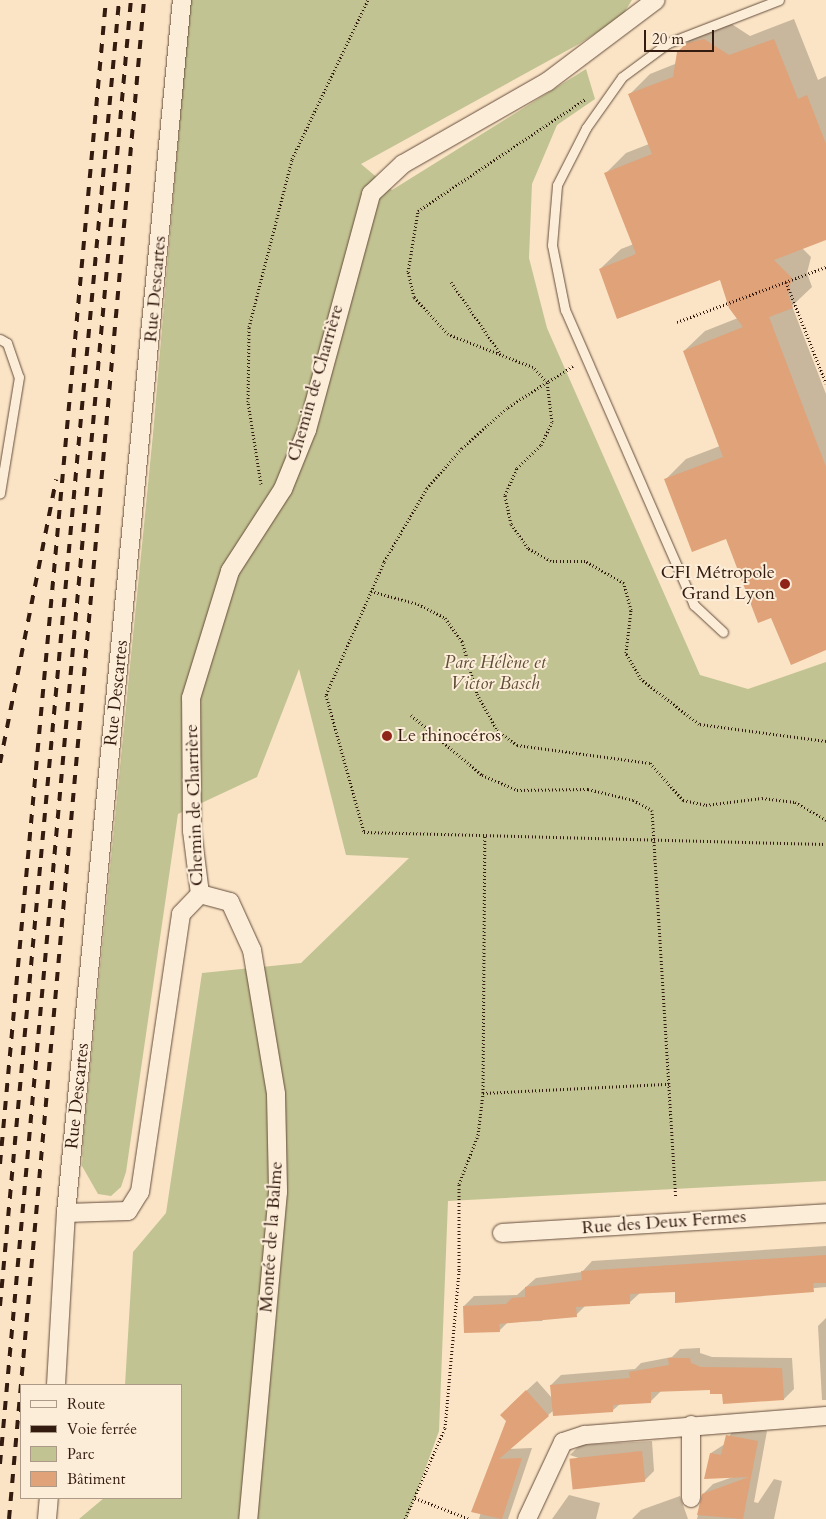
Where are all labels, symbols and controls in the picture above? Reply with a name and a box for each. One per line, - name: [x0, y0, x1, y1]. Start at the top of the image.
- scale bar: [646, 20, 716, 52]
- text: 20 m: [652, 29, 684, 49]
- street label: Rue Descartes: [141, 235, 171, 343]
- street label: Chemin de Charrière: [283, 302, 349, 464]
- place label: CFI Métropole Grand Lyon: [661, 563, 775, 606]
- marker: CFI Métropole Grand Lyon: [779, 578, 791, 590]
- street label: Rue Descartes: [101, 639, 133, 747]
- park label: Parc Hélène et Victor Basch: [444, 653, 546, 696]
- street label: Chemin de Charrière: [181, 724, 209, 886]
- place label: Le rhinocéros: [397, 725, 501, 747]
- marker: Le rhinocéros: [381, 730, 393, 742]
- street label: Rue Descartes: [62, 1042, 94, 1150]
- street label: Montée de la Balme: [256, 1161, 288, 1313]
- street label: Rue des Deux Fermes: [581, 1206, 747, 1240]
- legend: [20, 1384, 182, 1499]
- text: Route: [67, 1394, 105, 1414]
- text: Voie ferrée: [67, 1419, 137, 1439]
- text: Parc: [67, 1444, 95, 1464]
- text: Bâtiment: [67, 1469, 125, 1489]

